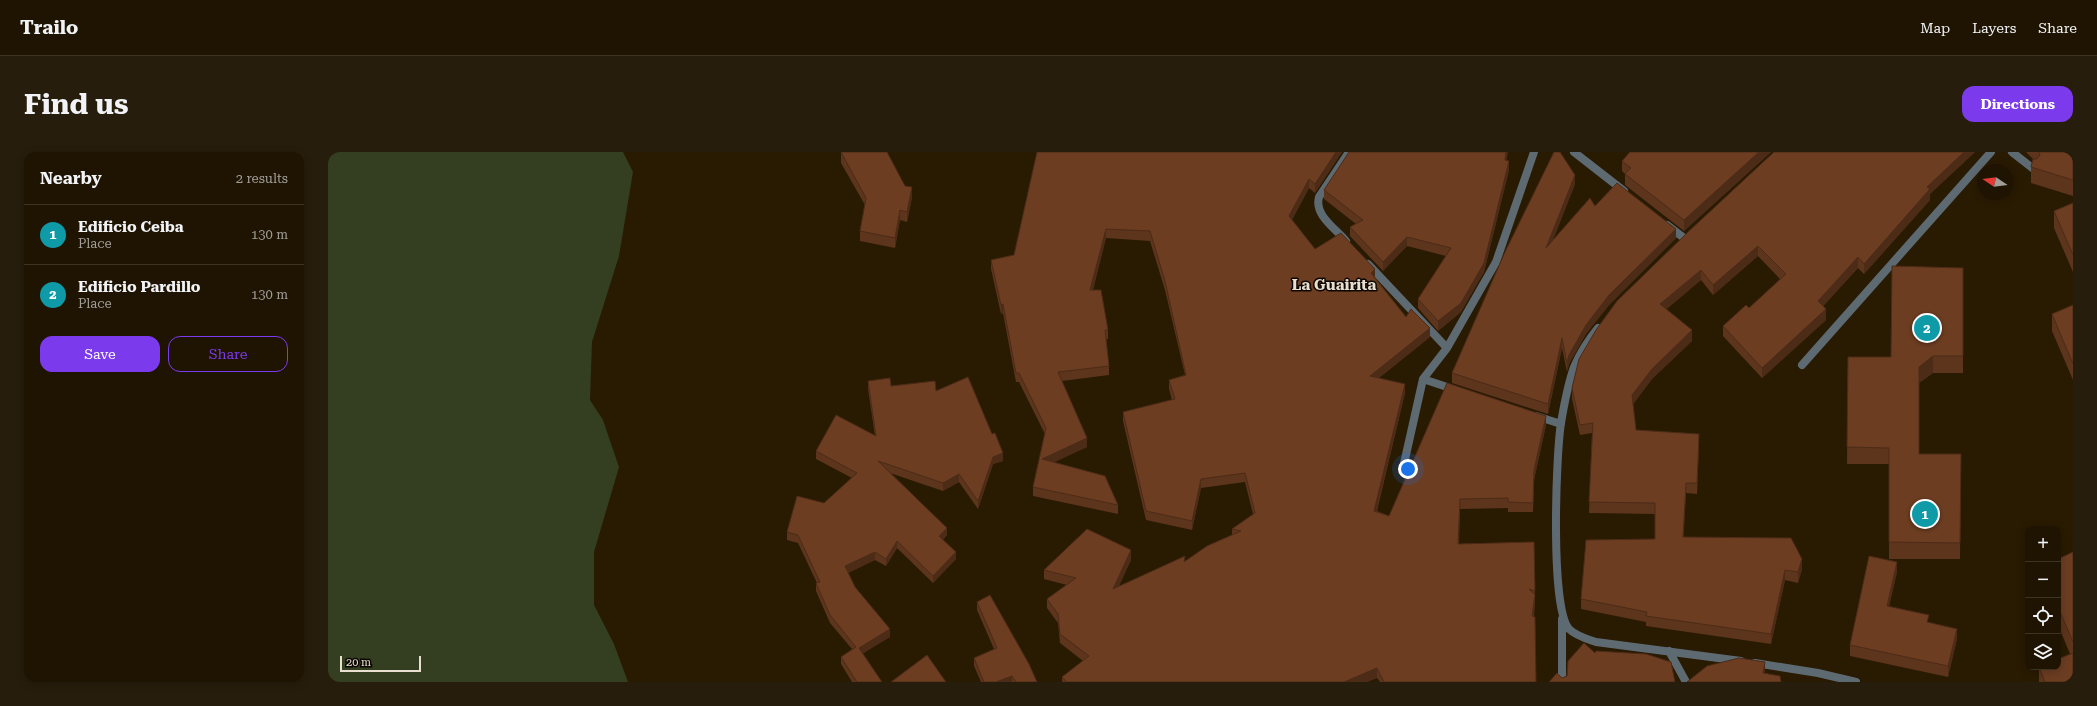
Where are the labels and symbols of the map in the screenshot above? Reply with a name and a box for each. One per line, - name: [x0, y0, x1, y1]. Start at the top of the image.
- north arrow: [1977, 164, 2013, 200]
- district label: La Guairita: [1292, 276, 1376, 294]
- pin: 2: [1914, 313, 1940, 343]
- your location: [1398, 459, 1418, 479]
- pin: 1: [1912, 499, 1938, 529]
- scale bar: [340, 654, 421, 673]

